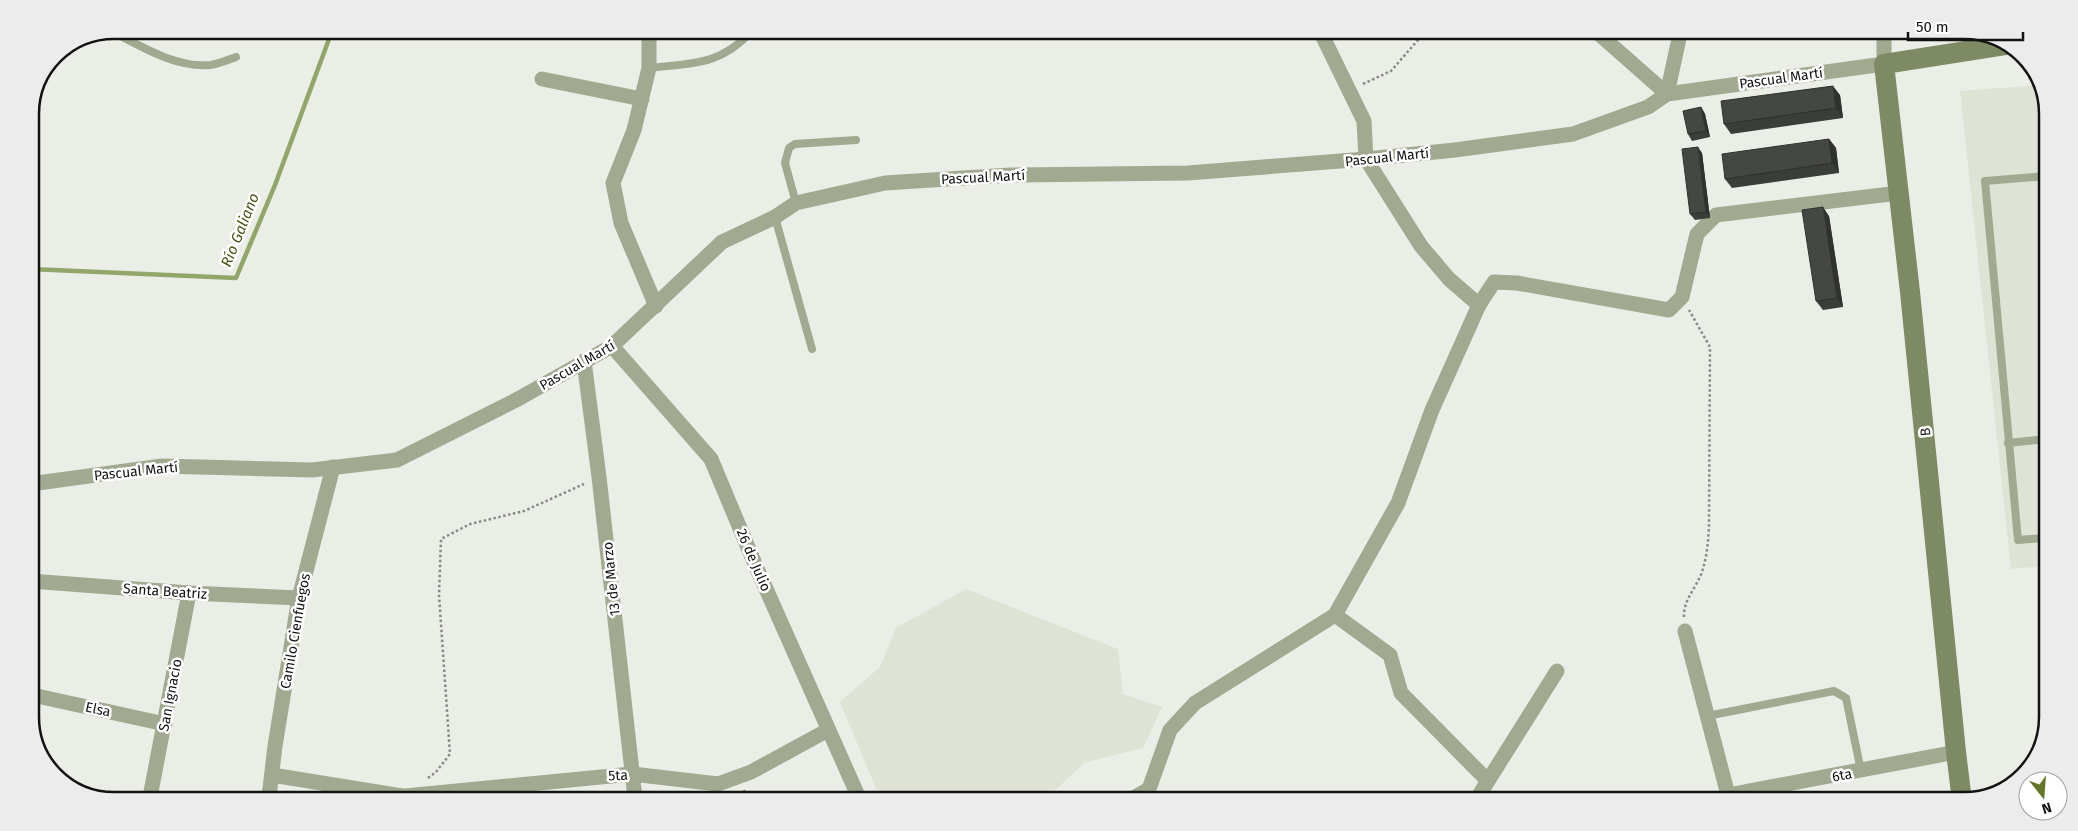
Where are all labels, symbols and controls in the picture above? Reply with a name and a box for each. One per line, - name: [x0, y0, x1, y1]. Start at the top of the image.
- scale bar: [1908, 10, 2023, 42]
- text: 50 m: [1916, 18, 1949, 36]
- street label: Pascual Martí: [1738, 64, 1824, 93]
- street label: Pascual Martí: [1344, 145, 1430, 170]
- street label: Pascual Martí: [940, 167, 1026, 188]
- water label: Río Galiano: [217, 190, 263, 270]
- street label: Pascual Martí: [537, 337, 618, 394]
- street label: B: [1917, 427, 1934, 437]
- street label: Pascual Martí: [93, 459, 179, 484]
- street label: 26 de Julio: [733, 526, 774, 594]
- street label: 13 de Marzo: [599, 541, 624, 617]
- street label: Camilo Cienfuegos: [277, 572, 314, 690]
- street label: Santa Beatriz: [123, 580, 207, 603]
- street label: San Ignacio: [155, 658, 186, 733]
- street label: Elsa: [84, 699, 112, 720]
- street label: 6ta: [1831, 765, 1853, 786]
- street label: 5ta: [608, 767, 628, 784]
- north arrow: [2018, 771, 2068, 821]
- text: N: [2040, 798, 2054, 817]

